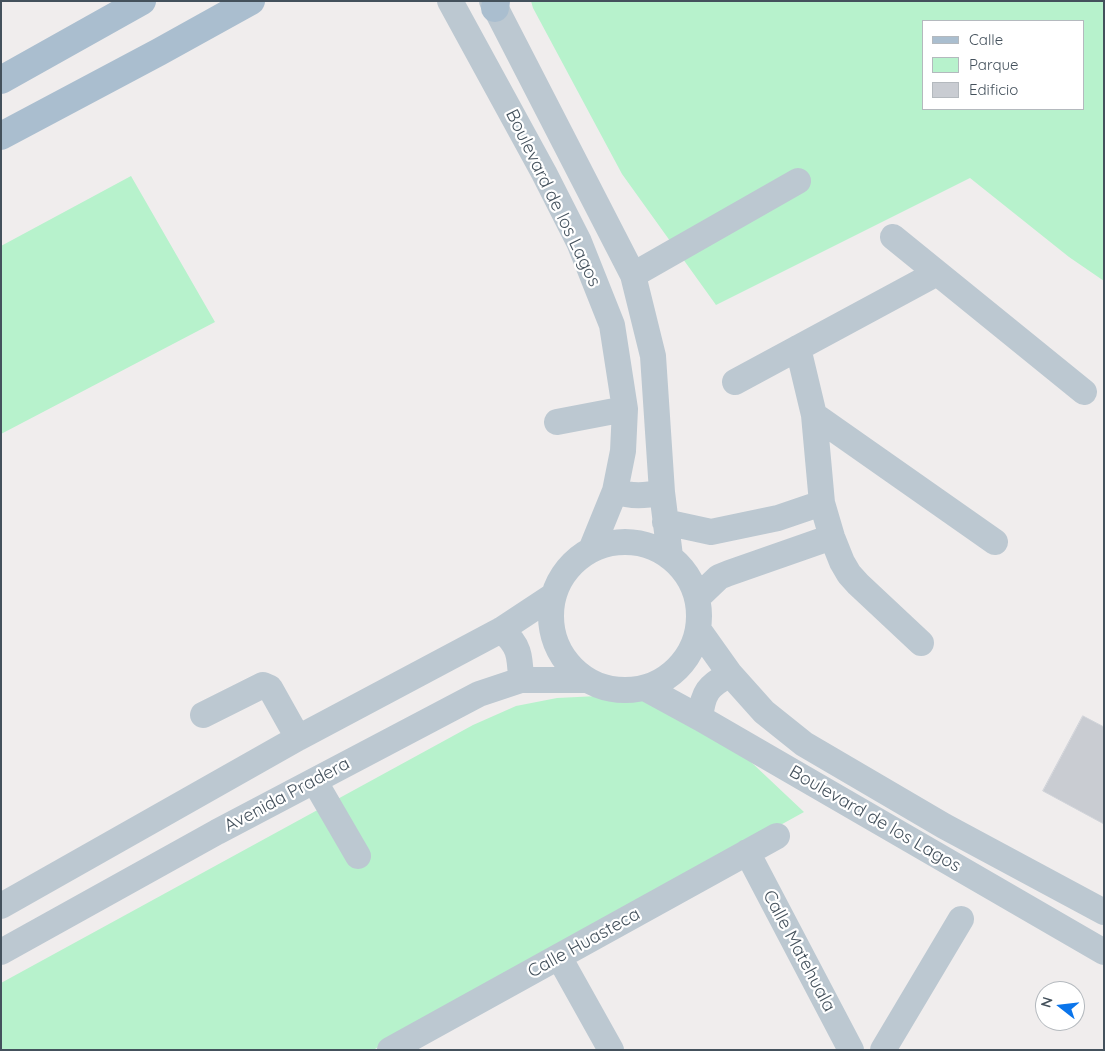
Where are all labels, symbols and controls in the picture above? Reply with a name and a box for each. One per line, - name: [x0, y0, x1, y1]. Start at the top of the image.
- legend: [922, 20, 1085, 110]
- text: Calle: [969, 30, 1003, 49]
- text: Parque: [969, 55, 1019, 74]
- text: Edificio: [969, 80, 1018, 99]
- street label: Boulevard de los Lagos: [501, 106, 605, 290]
- street label: Avenida Pradera: [221, 753, 353, 837]
- street label: Boulevard de los Lagos: [785, 761, 965, 877]
- street label: Calle Matehuala: [758, 887, 840, 1015]
- street label: Calle Huasteca: [524, 903, 644, 983]
- north arrow: [1035, 981, 1085, 1031]
- text: N: [1036, 995, 1057, 1010]

